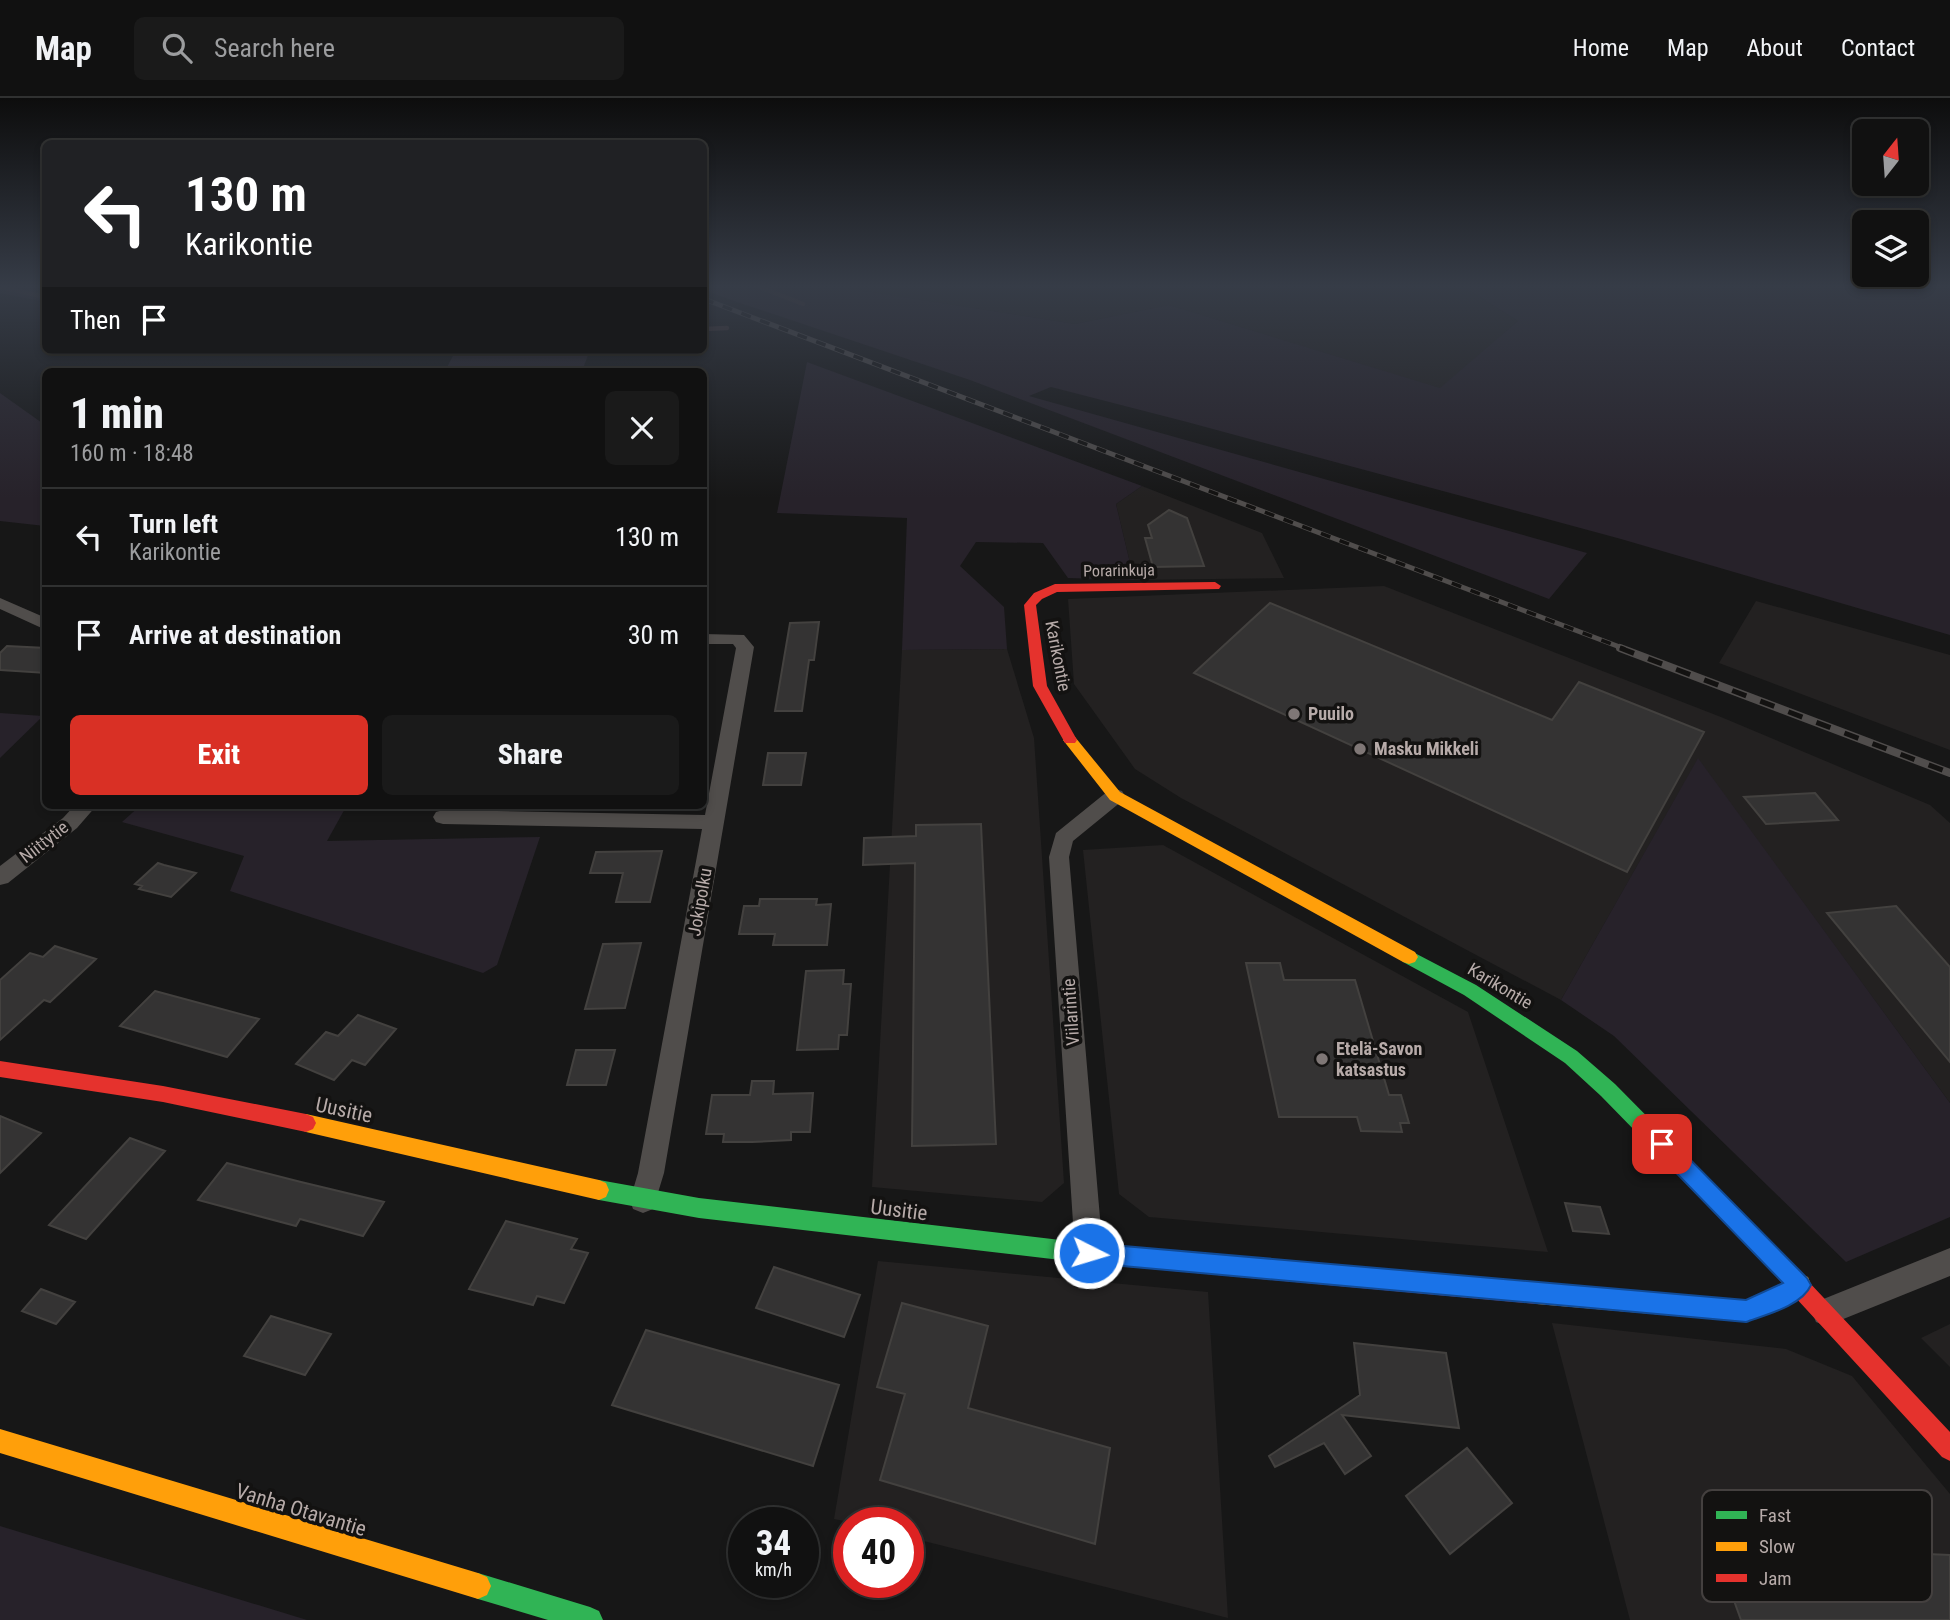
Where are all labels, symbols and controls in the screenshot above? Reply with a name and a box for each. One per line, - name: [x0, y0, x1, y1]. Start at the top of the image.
- search box: [134, 17, 624, 80]
- text: Map: [35, 29, 92, 68]
- icon: search: [158, 29, 196, 67]
- text: Search here: [214, 33, 335, 63]
- text: Home: [1573, 34, 1629, 62]
- text: Map: [1667, 34, 1709, 62]
- text: About: [1747, 34, 1803, 62]
- text: Contact: [1841, 34, 1915, 62]
- north arrow: [1852, 119, 1928, 196]
- map controls: [1852, 119, 1929, 287]
- text: 130 m: [185, 166, 307, 223]
- icon: left: [70, 168, 161, 259]
- button: layers: [1852, 210, 1929, 287]
- text: Karikontie: [185, 225, 313, 263]
- icon: arrive: [135, 301, 173, 339]
- text: Then: [70, 305, 121, 335]
- text: 1 min: [70, 389, 164, 438]
- button: close: [605, 391, 679, 465]
- text: 160 m · 18:48: [70, 440, 194, 467]
- text: Turn left: [129, 509, 218, 539]
- icon: left: [70, 518, 108, 556]
- text: 130 m: [615, 522, 679, 552]
- text: Karikontie: [129, 539, 221, 566]
- street label: Porarinkuja: [1083, 560, 1155, 581]
- icon: arrive: [70, 616, 108, 654]
- street label: Karikontie: [1041, 619, 1076, 693]
- text: Arrive at destination: [129, 620, 341, 650]
- text: 30 m: [628, 620, 679, 650]
- place label: Puuilo: [1308, 703, 1354, 724]
- marker: Puuilo: [1286, 706, 1302, 722]
- button: Exit: [70, 715, 368, 795]
- button: Share: [382, 715, 679, 795]
- place label: Masku Mikkeli: [1374, 738, 1479, 759]
- marker: Masku Mikkeli: [1352, 741, 1368, 757]
- street label: Niittytie: [15, 816, 72, 867]
- street label: Jokipolku: [683, 866, 716, 938]
- street label: Karikontie: [1464, 958, 1536, 1013]
- street label: Viilarintie: [1058, 978, 1083, 1046]
- place label: Etelä-Savon katsastus: [1336, 1038, 1422, 1080]
- marker: Etelä-Savon katsastus: [1314, 1051, 1330, 1067]
- street label: Uusitie: [314, 1092, 375, 1128]
- pin: [1632, 1114, 1692, 1174]
- icon: arrive: [1643, 1125, 1681, 1163]
- street label: Uusitie: [869, 1195, 929, 1225]
- position arrow: [1052, 1216, 1126, 1290]
- street label: Vanha Otavantie: [233, 1479, 369, 1541]
- legend: [1702, 1490, 1932, 1602]
- text: Fast: [1759, 1504, 1791, 1527]
- speed limit sign: 40: [833, 1507, 924, 1598]
- text: 34: [756, 1523, 791, 1564]
- text: Slow: [1759, 1535, 1795, 1558]
- text: km/h: [755, 1559, 792, 1580]
- text: Jam: [1759, 1567, 1792, 1590]

